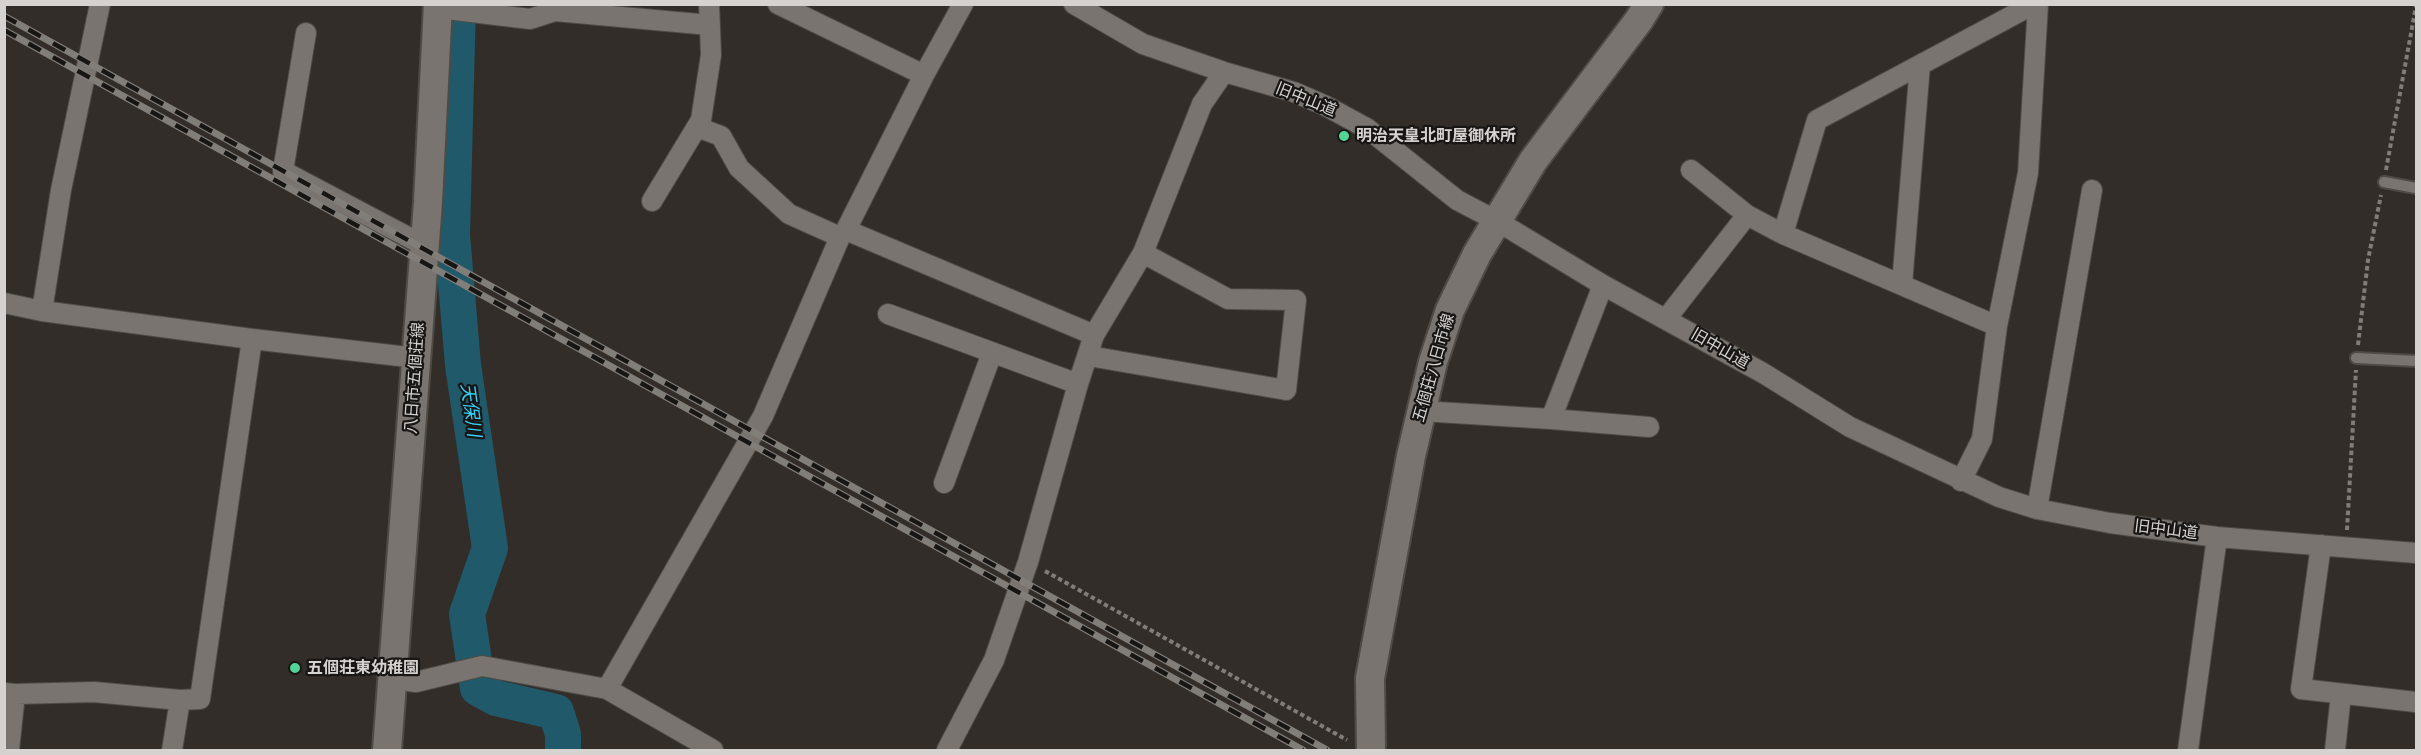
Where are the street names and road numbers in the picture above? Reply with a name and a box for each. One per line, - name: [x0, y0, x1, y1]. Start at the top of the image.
- street label: 旧中山道: [1273, 79, 1339, 121]
- street label: 五個荘八日市線: [1409, 312, 1459, 424]
- street label: 八日市五個荘線: [402, 321, 428, 435]
- street label: 旧中山道: [1687, 325, 1753, 373]
- street label: 旧中山道: [2133, 517, 2199, 543]

